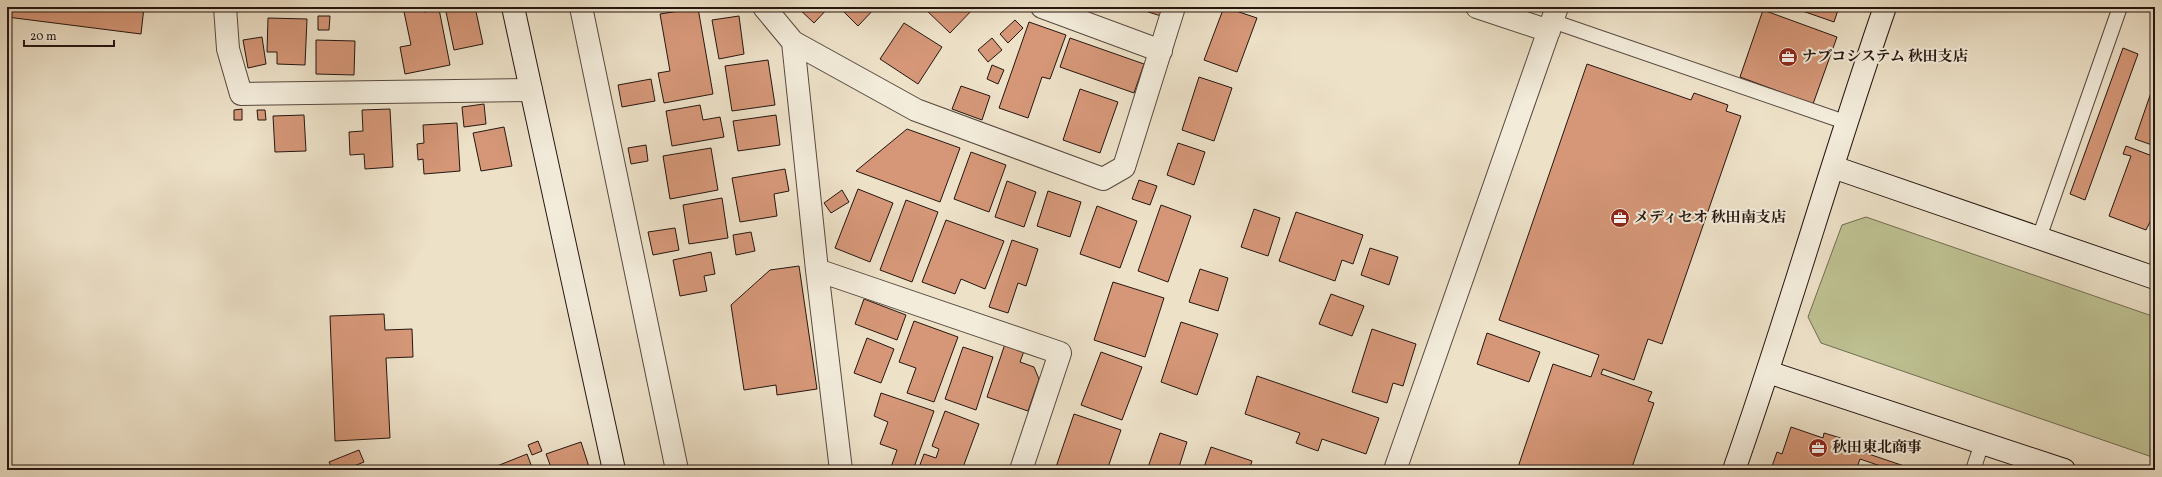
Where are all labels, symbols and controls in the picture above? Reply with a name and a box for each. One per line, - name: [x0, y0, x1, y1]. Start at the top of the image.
- scale bar: [24, 22, 114, 48]
- text: 20 m: [30, 29, 57, 45]
- office icon: ナブコシステム 秋田支店: [1777, 46, 1799, 68]
- place label: ナブコシステム 秋田支店: [1802, 47, 1968, 68]
- office icon: メディセオ 秋田南支店: [1609, 207, 1631, 229]
- place label: メディセオ 秋田南支店: [1634, 208, 1786, 229]
- office icon: 秋田東北商事: [1807, 437, 1829, 459]
- place label: 秋田東北商事: [1832, 438, 1922, 459]

